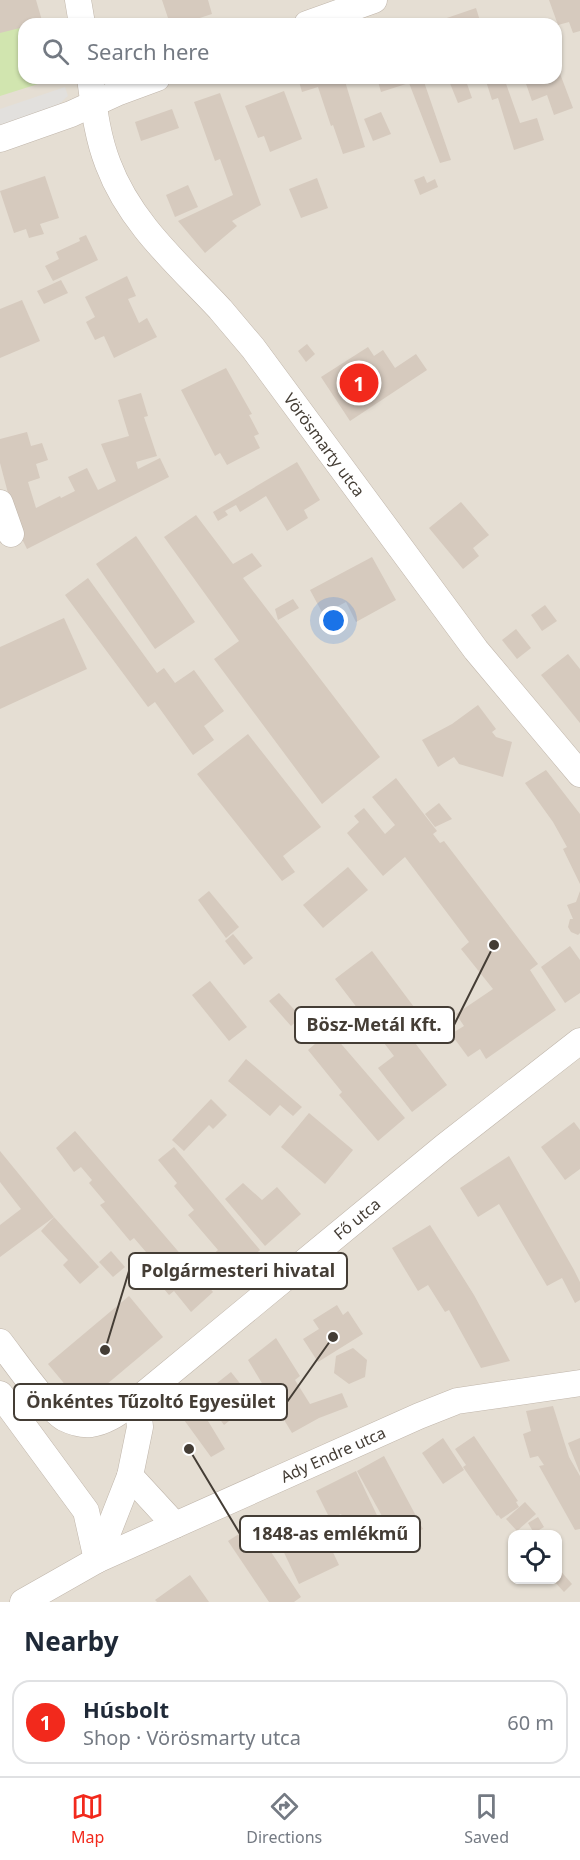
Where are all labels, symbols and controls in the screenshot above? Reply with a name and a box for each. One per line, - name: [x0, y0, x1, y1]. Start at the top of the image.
- search box: [18, 18, 562, 84]
- icon: search: [39, 35, 72, 68]
- text: Search here: [87, 36, 209, 66]
- pin: 1: [340, 360, 378, 406]
- street label: Vörösmarty utca: [279, 388, 370, 501]
- your location: [319, 606, 348, 635]
- callout: Bösz-Metál Kft.: [295, 1007, 454, 1043]
- text: Bösz-Metál Kft.: [306, 1012, 442, 1036]
- street label: Fő utca: [329, 1193, 385, 1245]
- callout: Polgármesteri hivatal: [129, 1253, 347, 1289]
- text: Polgármesteri hivatal: [141, 1258, 335, 1282]
- callout: Önkéntes Tűzoltó Egyesület: [14, 1384, 287, 1420]
- text: Önkéntes Tűzoltó Egyesület: [26, 1389, 276, 1413]
- street label: Ady Endre utca: [277, 1421, 389, 1488]
- callout: 1848-as emlékmű: [240, 1516, 420, 1552]
- text: 1848-as emlékmű: [252, 1521, 408, 1545]
- map controls: [508, 1530, 562, 1584]
- button: locate: [508, 1530, 562, 1584]
- text: Nearby: [24, 1623, 119, 1659]
- text: Húsbolt: [83, 1694, 169, 1724]
- text: 1: [40, 1709, 51, 1736]
- text: 60 m: [507, 1709, 554, 1736]
- text: Shop · Vörösmarty utca: [83, 1724, 301, 1751]
- tab: Map: [71, 1790, 104, 1848]
- tab: Directions: [246, 1790, 322, 1848]
- tab: Saved: [464, 1790, 509, 1848]

